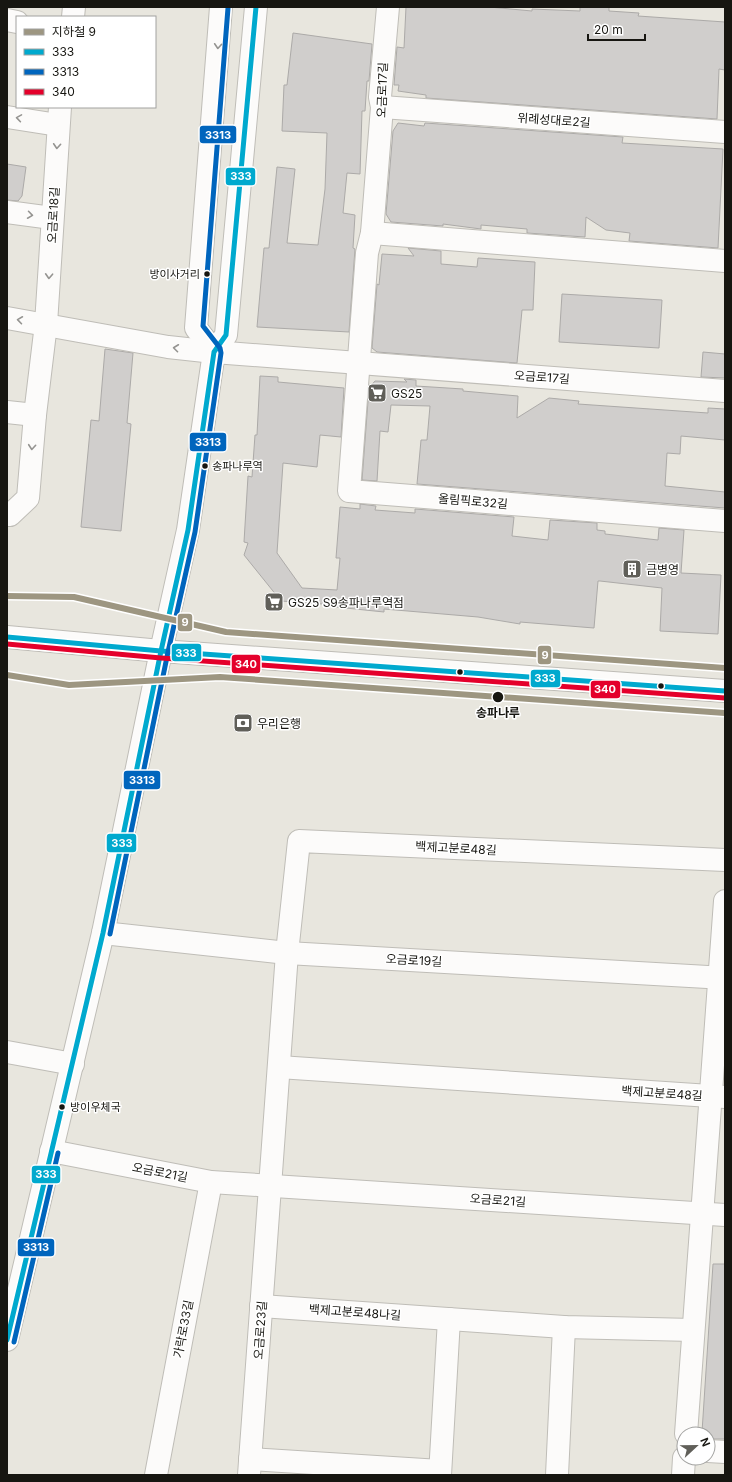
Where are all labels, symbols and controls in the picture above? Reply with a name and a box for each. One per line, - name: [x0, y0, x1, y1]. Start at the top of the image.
- legend: [16, 16, 156, 108]
- scale bar: [588, 16, 645, 42]
- text: 20 m: [594, 22, 623, 37]
- text: 지하철 9: [52, 24, 96, 39]
- one-way arrow: [213, 43, 222, 49]
- text: 333: [52, 44, 74, 59]
- street label: 오금로17길: [374, 62, 390, 118]
- text: 3313: [52, 64, 79, 79]
- text: 340: [52, 84, 75, 99]
- street label: 위례성대로2길: [517, 110, 591, 130]
- one-way arrow: [16, 115, 22, 123]
- line badge: 3313: [199, 125, 237, 144]
- text: 3313: [205, 128, 231, 142]
- one-way arrow: [52, 143, 61, 149]
- line badge: 333: [225, 167, 256, 186]
- text: 333: [230, 169, 252, 183]
- street label: 오금로18길: [44, 186, 62, 244]
- one-way arrow: [27, 210, 33, 219]
- place label: 방이사거리: [149, 267, 200, 281]
- marker: 방이사거리: [202, 269, 212, 279]
- one-way arrow: [45, 273, 53, 279]
- one-way arrow: [17, 316, 23, 325]
- one-way arrow: [173, 343, 179, 352]
- street label: 오금로17길: [514, 368, 570, 386]
- supermarket icon: GS25: [366, 382, 388, 404]
- place label: GS25: [391, 386, 422, 401]
- line badge: 3313: [189, 432, 227, 452]
- text: 3313: [195, 435, 221, 449]
- one-way arrow: [28, 444, 37, 450]
- place label: 송파나루역: [212, 459, 263, 473]
- marker: 송파나루역: [200, 461, 210, 471]
- street label: 올림픽로32길: [438, 490, 508, 512]
- building icon: 금병영: [621, 558, 643, 580]
- place label: 금병영: [646, 562, 679, 577]
- supermarket icon: GS25 S9송파나루역점: [263, 591, 285, 613]
- place label: GS25 S9송파나루역점: [288, 595, 404, 610]
- line badge: 9: [177, 613, 193, 632]
- text: 9: [181, 615, 189, 629]
- line badge: 333: [171, 643, 202, 662]
- line badge: 9: [537, 645, 552, 665]
- text: 333: [175, 646, 197, 660]
- text: 9: [541, 648, 549, 662]
- line badge: 340: [231, 654, 261, 674]
- text: 340: [235, 657, 257, 671]
- unlabelled marker: [455, 667, 465, 677]
- line badge: 333: [530, 669, 561, 688]
- text: 333: [534, 671, 556, 685]
- line badge: 340: [590, 680, 621, 699]
- unlabelled marker: [656, 681, 666, 691]
- text: 340: [594, 682, 616, 696]
- marker: 송파나루: [491, 690, 505, 704]
- place label: 송파나루: [476, 705, 520, 720]
- bank icon: 우리은행: [232, 712, 254, 734]
- place label: 우리은행: [257, 716, 301, 731]
- line badge: 3313: [123, 770, 161, 790]
- text: 3313: [129, 773, 155, 787]
- line badge: 333: [106, 833, 137, 853]
- text: 333: [111, 836, 133, 850]
- street label: 백제고분로48길: [415, 838, 497, 858]
- street label: 오금로19길: [385, 951, 443, 969]
- street label: 백제고분로48길: [621, 1083, 703, 1103]
- place label: 방이우체국: [70, 1100, 121, 1114]
- marker: 방이우체국: [57, 1102, 67, 1112]
- street label: 오금로21길: [131, 1159, 189, 1185]
- line badge: 333: [31, 1165, 61, 1184]
- text: 333: [35, 1167, 57, 1181]
- street label: 오금로21길: [469, 1191, 527, 1209]
- line badge: 3313: [17, 1238, 55, 1257]
- text: 3313: [23, 1240, 49, 1254]
- street label: 가락로33길: [170, 1299, 196, 1359]
- street label: 오금로23길: [250, 1300, 270, 1360]
- street label: 백제고분로48나길: [308, 1301, 402, 1323]
- north arrow: [676, 1426, 716, 1466]
- text: N: [697, 1436, 713, 1449]

